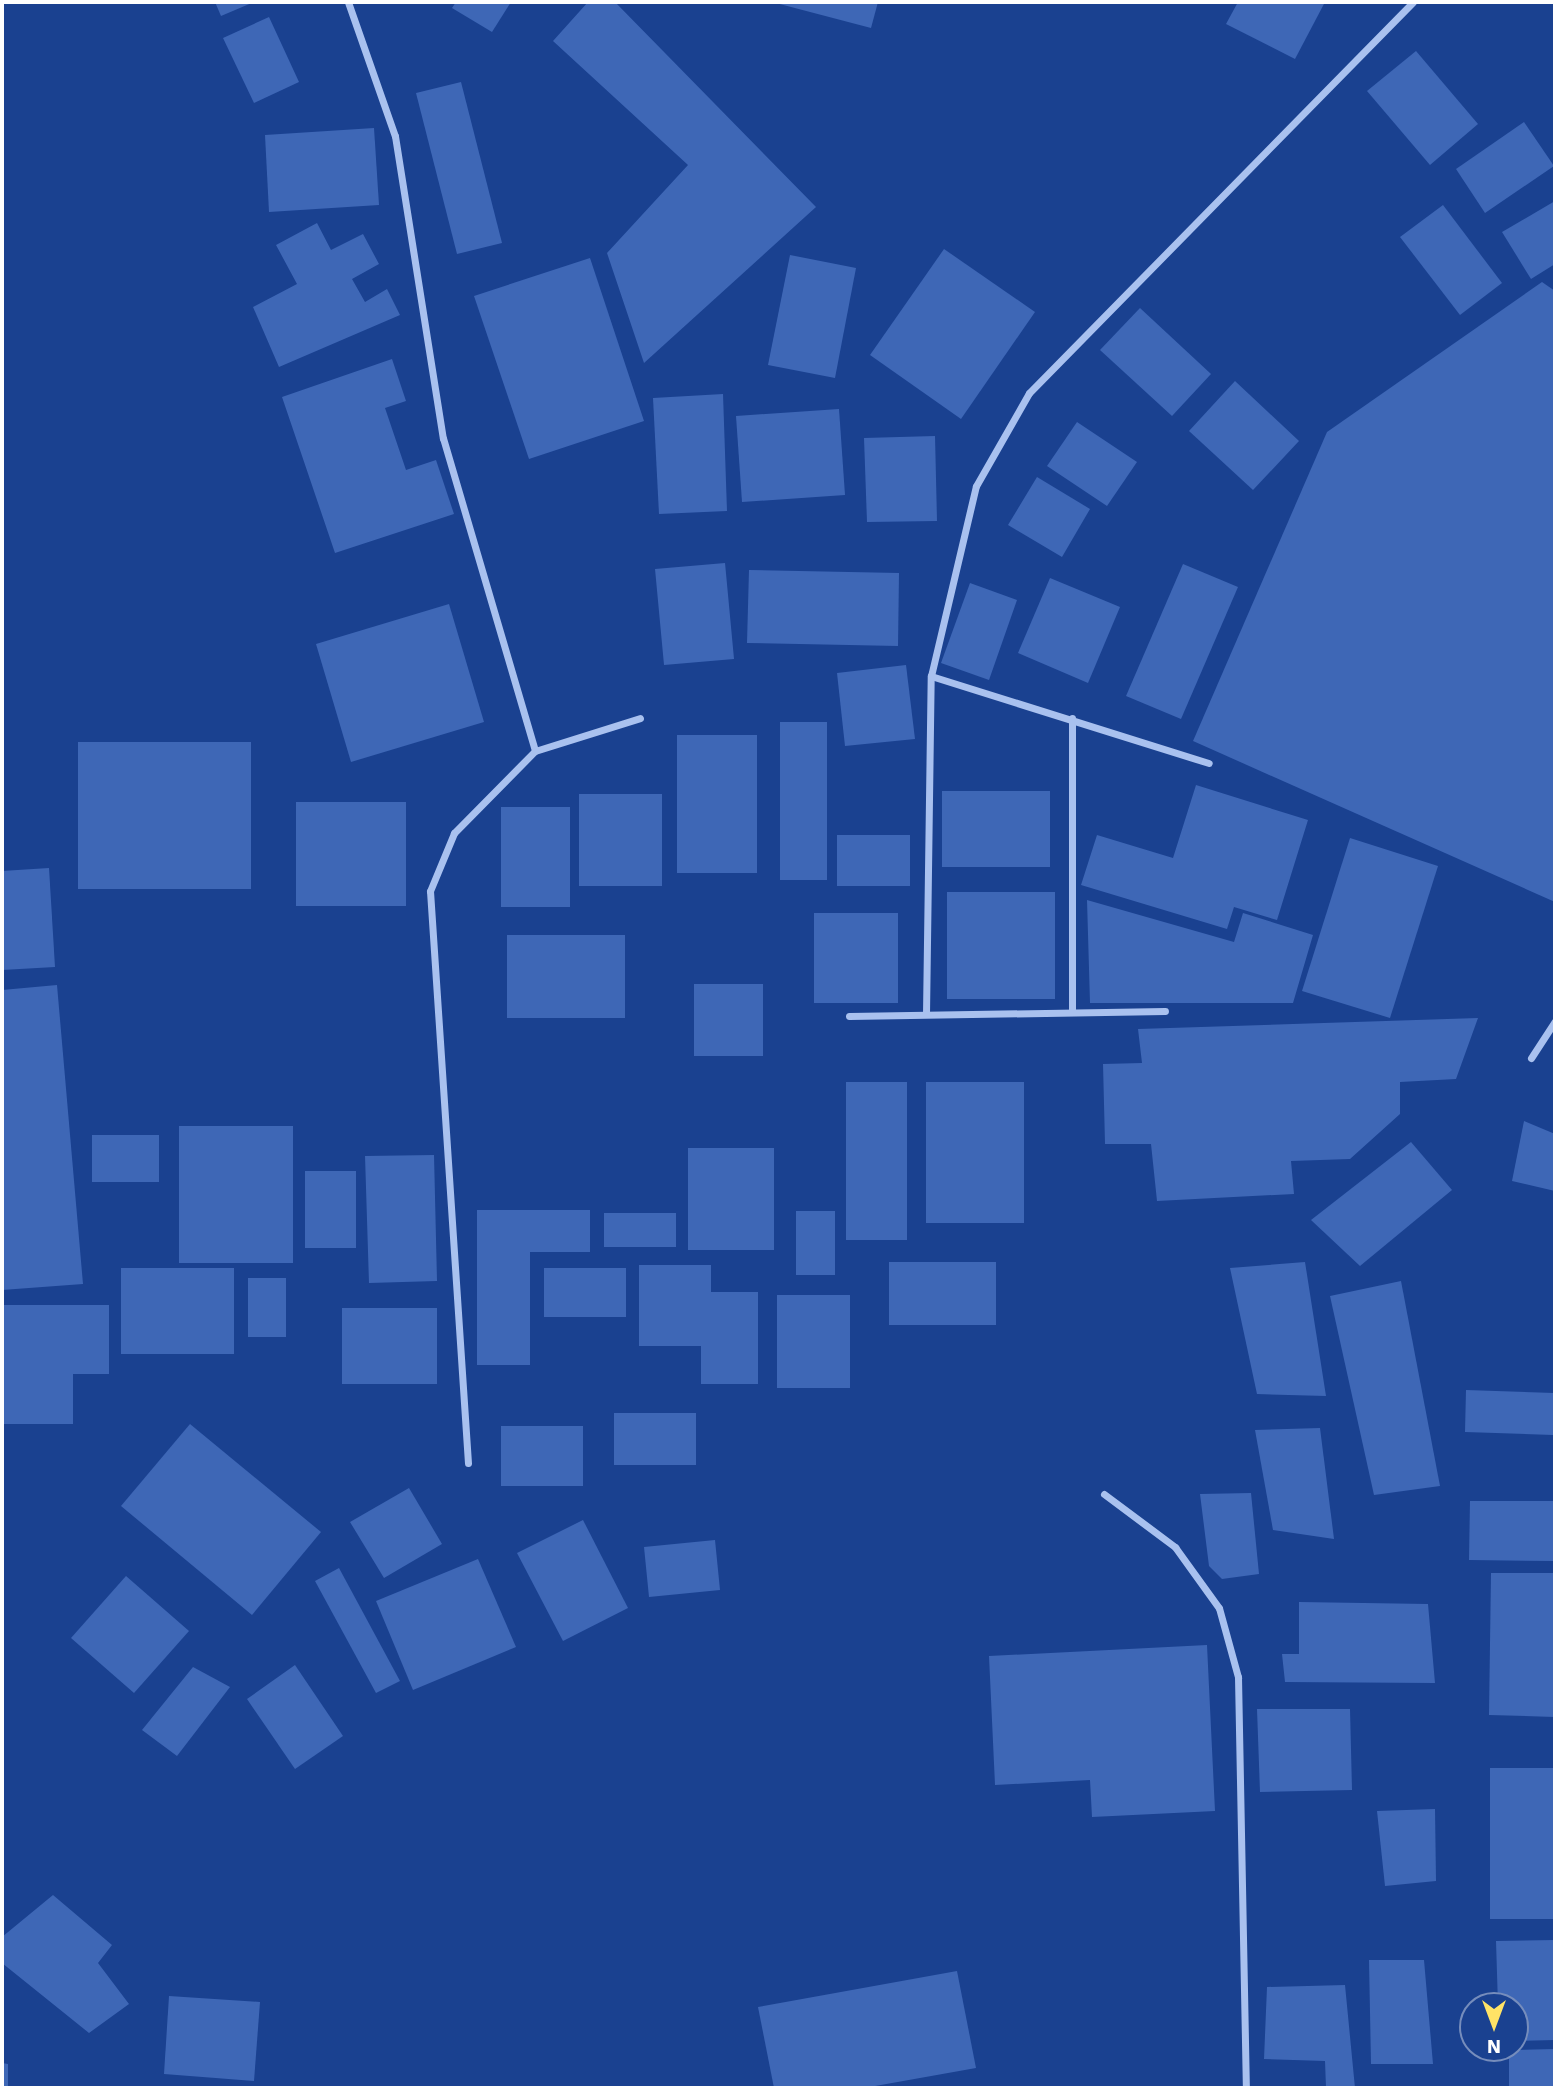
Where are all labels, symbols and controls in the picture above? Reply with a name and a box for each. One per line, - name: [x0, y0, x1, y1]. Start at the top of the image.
- north arrow: [1459, 1992, 1529, 2062]
- text: N: [1487, 2035, 1501, 2058]

